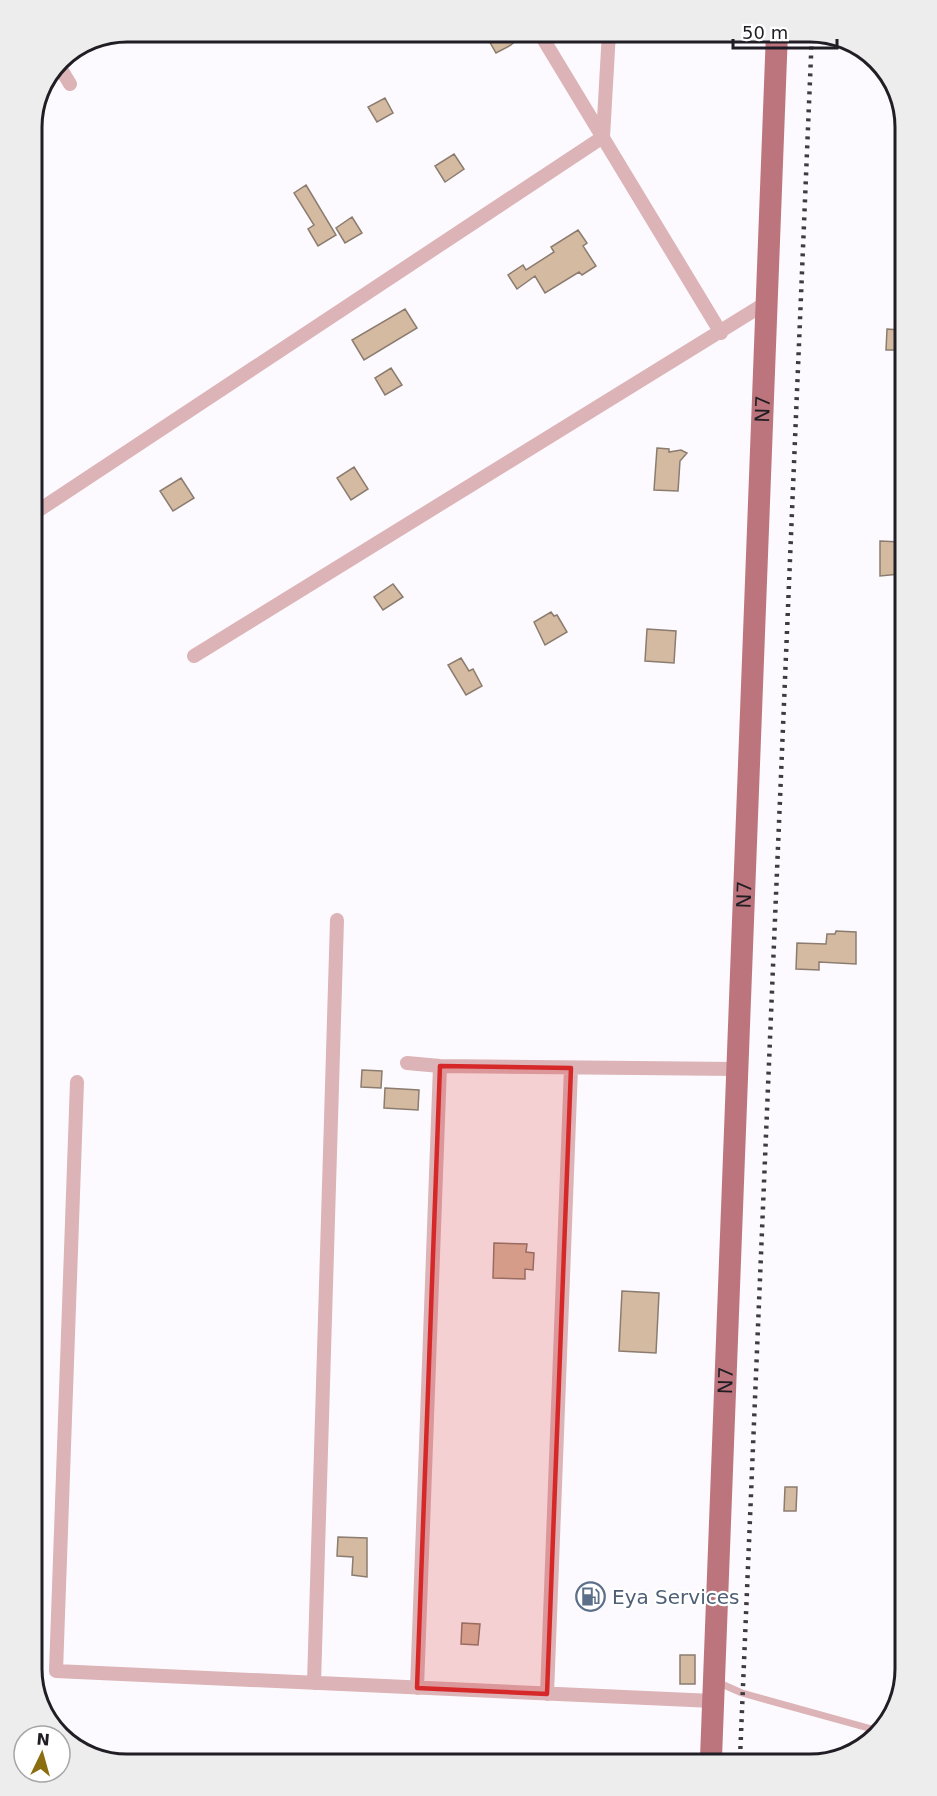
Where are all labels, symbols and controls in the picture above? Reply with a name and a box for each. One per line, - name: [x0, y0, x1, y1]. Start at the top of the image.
- scale bar: [733, 12, 836, 50]
- text: 50 m: [742, 22, 788, 43]
- street label: N7: [750, 395, 775, 423]
- street label: N7: [731, 880, 757, 909]
- street label: N7: [713, 1366, 738, 1395]
- fuel station icon: Eya Services: [575, 1581, 607, 1613]
- place label: Eya Services: [612, 1585, 739, 1609]
- north arrow: [12, 1724, 72, 1784]
- text: N: [36, 1730, 51, 1750]

